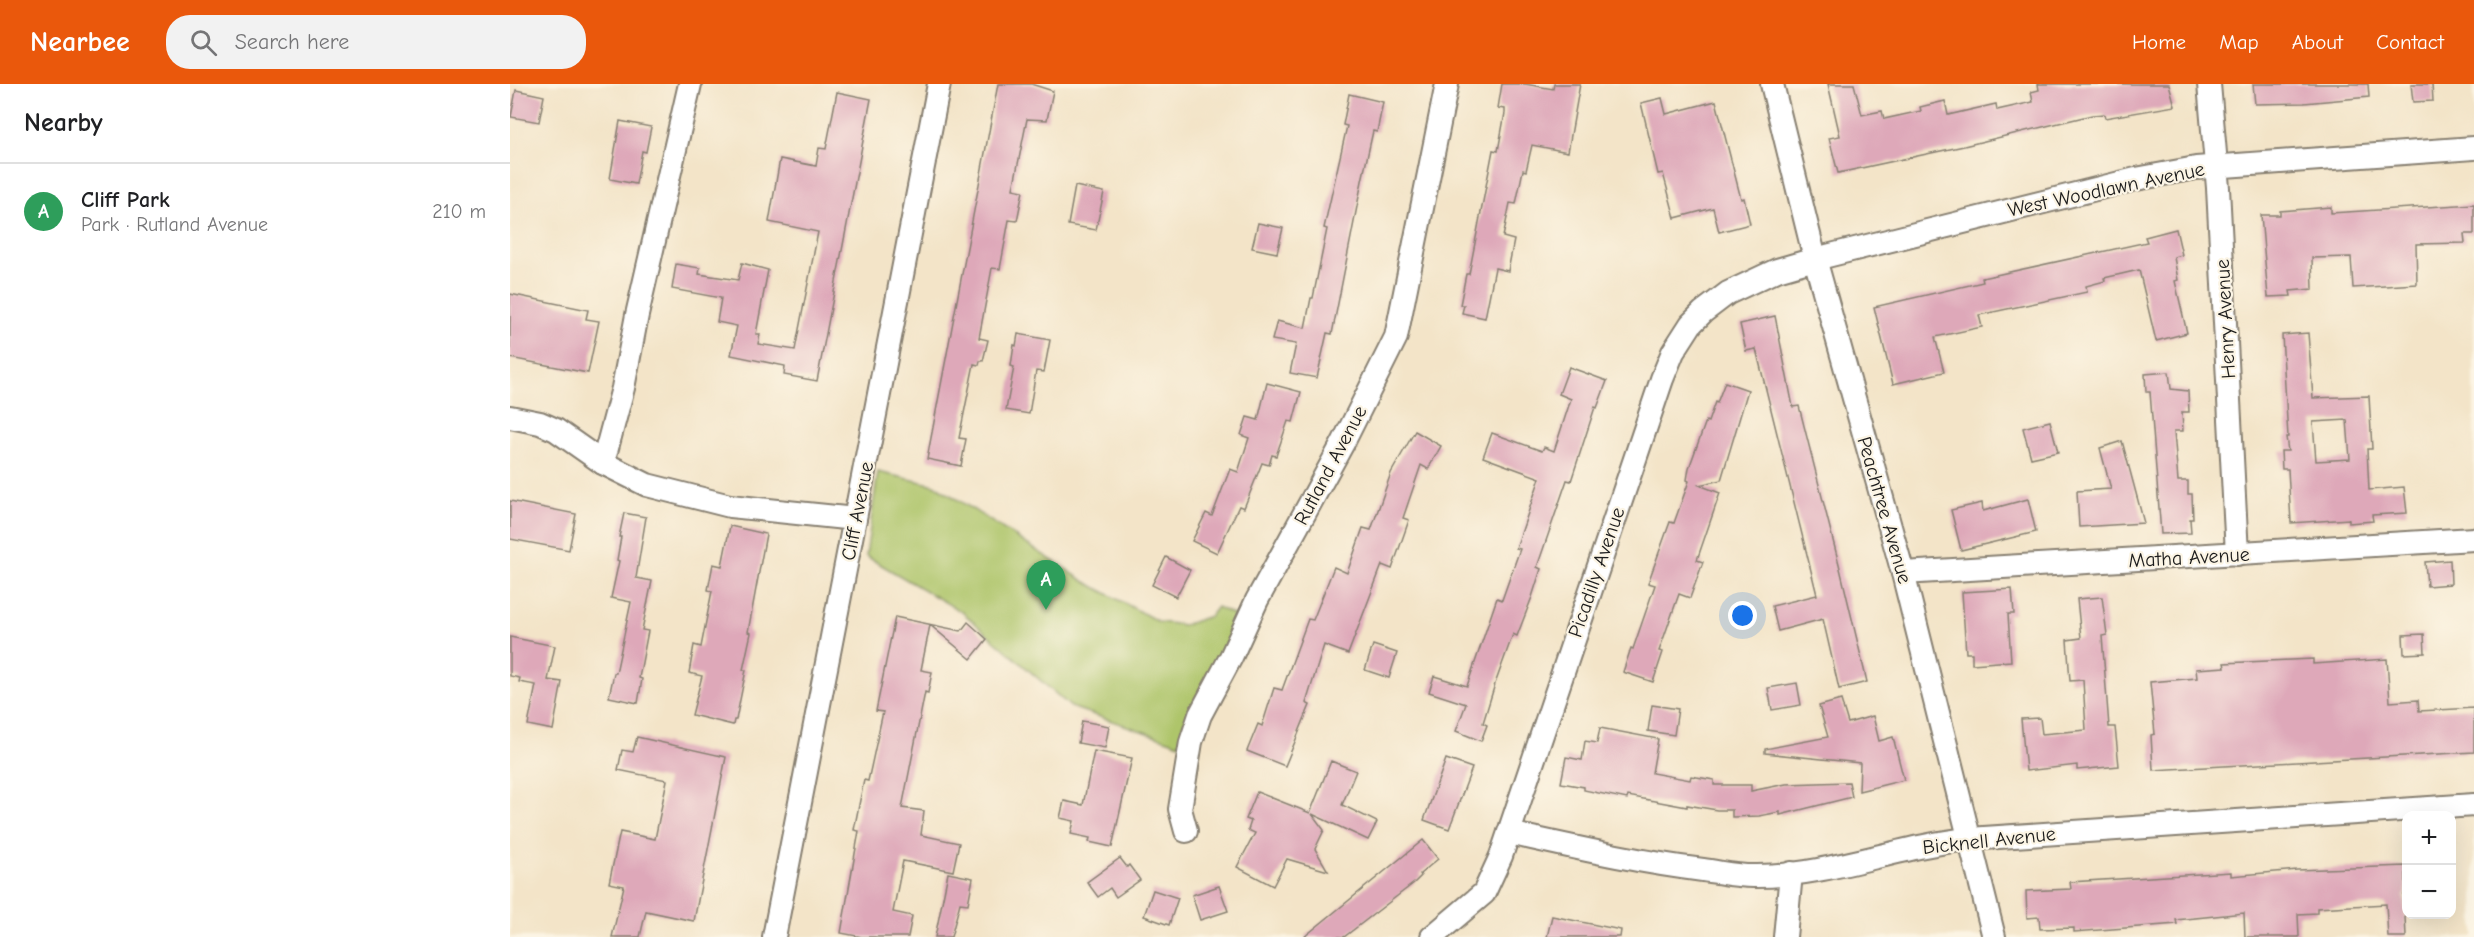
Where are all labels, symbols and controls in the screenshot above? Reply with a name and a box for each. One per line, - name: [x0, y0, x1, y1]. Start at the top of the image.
- search box: [166, 15, 586, 69]
- text: Nearbee: [30, 26, 130, 58]
- icon: search: [187, 26, 220, 59]
- text: Search here: [235, 29, 349, 55]
- text: Home: [2132, 30, 2186, 54]
- text: Map: [2219, 30, 2259, 54]
- text: About: [2292, 30, 2343, 54]
- text: Contact: [2376, 30, 2444, 54]
- text: Nearby: [24, 108, 103, 138]
- street label: West Woodlawn Avenue: [2006, 157, 2206, 222]
- text: Cliff Park: [81, 187, 170, 213]
- text: A: [38, 200, 49, 223]
- text: 210 m: [432, 200, 486, 223]
- text: Park · Rutland Avenue: [81, 213, 268, 236]
- street label: Henry Avenue: [2211, 258, 2240, 379]
- street label: Rutland Avenue: [1289, 402, 1372, 529]
- street label: Peachtree Avenue: [1853, 434, 1917, 586]
- street label: Cliff Avenue: [837, 460, 878, 562]
- street label: Picadilly Avenue: [1563, 504, 1630, 640]
- street label: Matha Avenue: [2128, 543, 2250, 572]
- pin: A: [1026, 560, 1066, 610]
- your location: [1728, 601, 1757, 630]
- map controls: [2402, 811, 2456, 919]
- button: +: [2402, 811, 2456, 865]
- street label: Bicknell Avenue: [1921, 822, 2057, 859]
- button: −: [2402, 865, 2456, 919]

